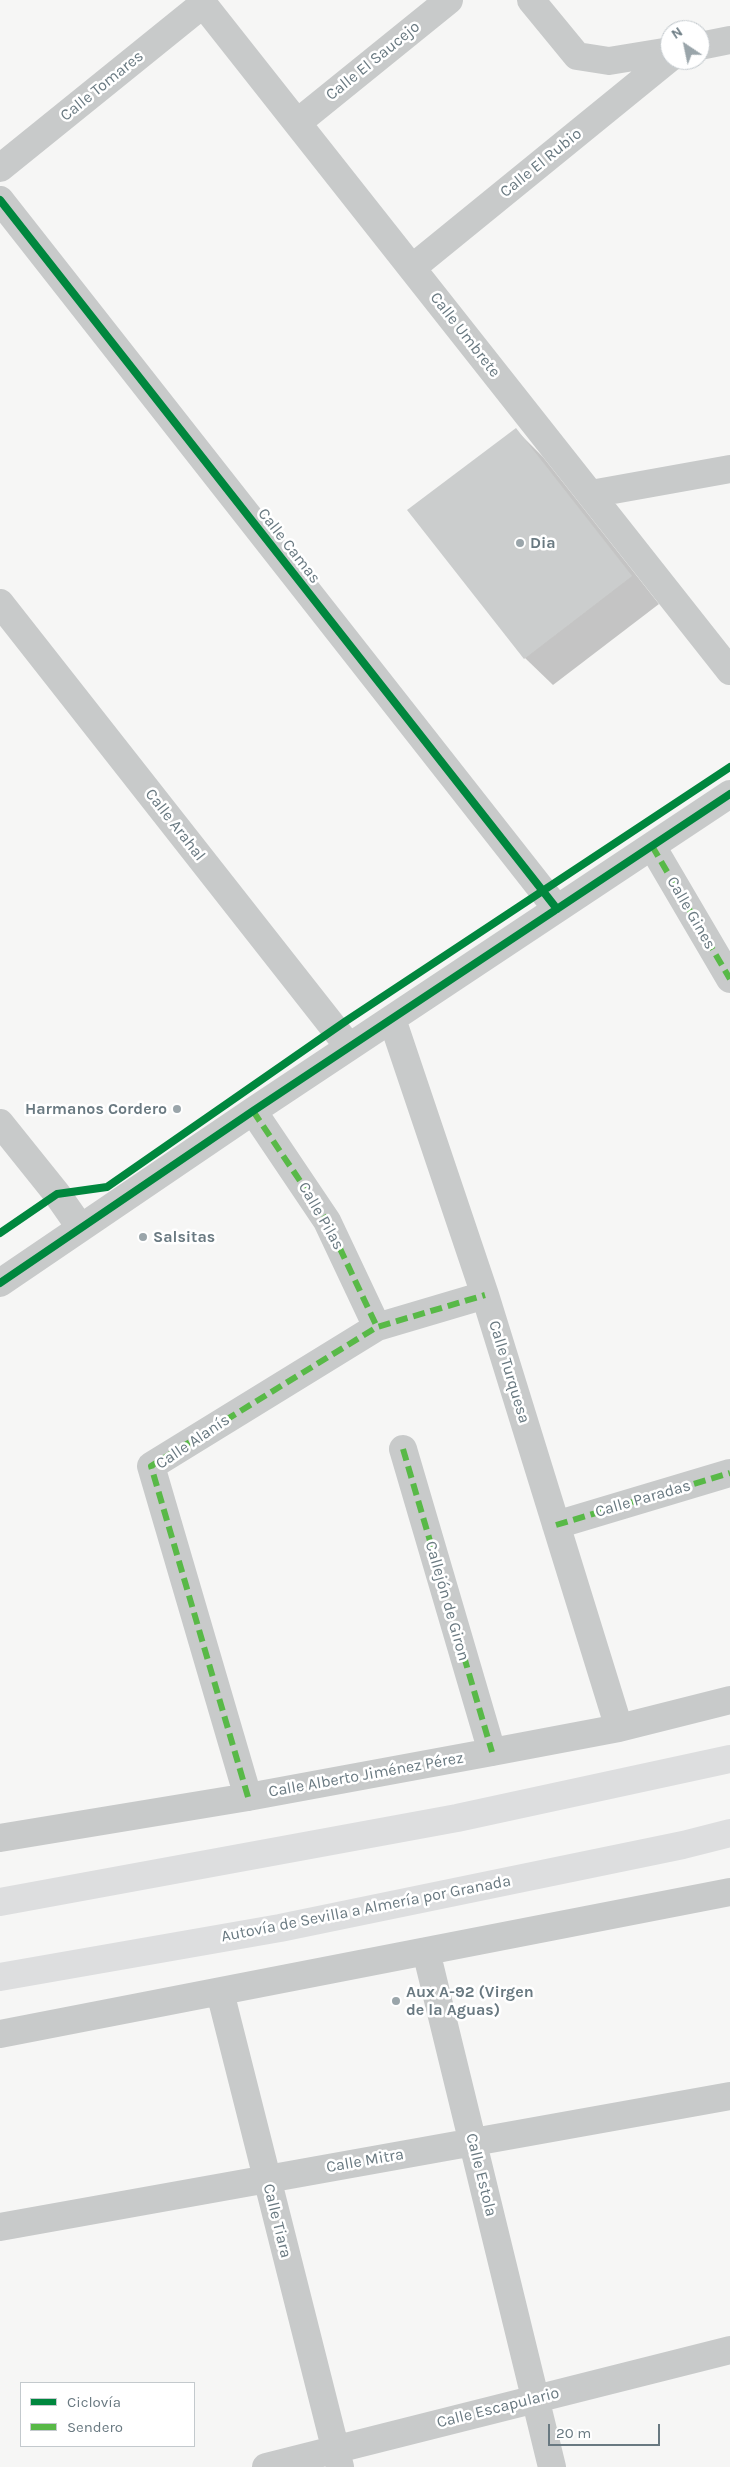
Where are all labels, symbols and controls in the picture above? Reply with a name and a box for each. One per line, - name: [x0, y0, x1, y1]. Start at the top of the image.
- street label: Calle El Saucejo: [322, 17, 424, 105]
- north arrow: [660, 20, 710, 70]
- text: N: [668, 23, 686, 43]
- street label: Calle Tomares: [57, 47, 147, 125]
- street label: Calle El Rubio: [496, 124, 586, 202]
- street label: Calle Umbrete: [426, 289, 504, 381]
- street label: Calle Camas: [254, 504, 324, 588]
- place label: Dia: [530, 533, 556, 553]
- marker: Dia: [514, 537, 526, 549]
- street label: Calle Arahal: [141, 785, 209, 865]
- street label: Calle Gines: [662, 873, 720, 953]
- place label: Harmanos Cordero: [25, 1099, 167, 1119]
- marker: Harmanos Cordero: [171, 1103, 183, 1115]
- street label: Calle Pilas: [294, 1179, 348, 1253]
- place label: Salsitas: [153, 1227, 215, 1247]
- marker: Salsitas: [137, 1231, 149, 1243]
- street label: Calle Turquesa: [484, 1318, 534, 1426]
- street label: Calle Alanís: [152, 1410, 234, 1474]
- street label: Calle Paradas: [593, 1476, 693, 1522]
- street label: Callejón de Giron: [421, 1539, 473, 1663]
- street label: Calle Alberto Jiménez Pérez: [267, 1748, 465, 1802]
- street label: Autovía de Sevilla a Almería por Granada: [219, 1871, 513, 1947]
- place label: Aux A-92 (Virgen de la Aguas): [406, 1982, 534, 2020]
- marker: Aux A-92 (Virgen de la Aguas): [390, 1995, 402, 2007]
- street label: Calle Estola: [461, 2131, 501, 2219]
- street label: Calle Mitra: [325, 2145, 405, 2177]
- street label: Calle Tiara: [259, 2182, 295, 2260]
- legend: [20, 2382, 195, 2447]
- street label: Calle Escapulario: [435, 2383, 561, 2433]
- text: Ciclovía: [67, 2393, 121, 2411]
- scale bar: [550, 2414, 662, 2446]
- text: Sendero: [67, 2418, 123, 2436]
- text: 20 m: [556, 2424, 591, 2442]

